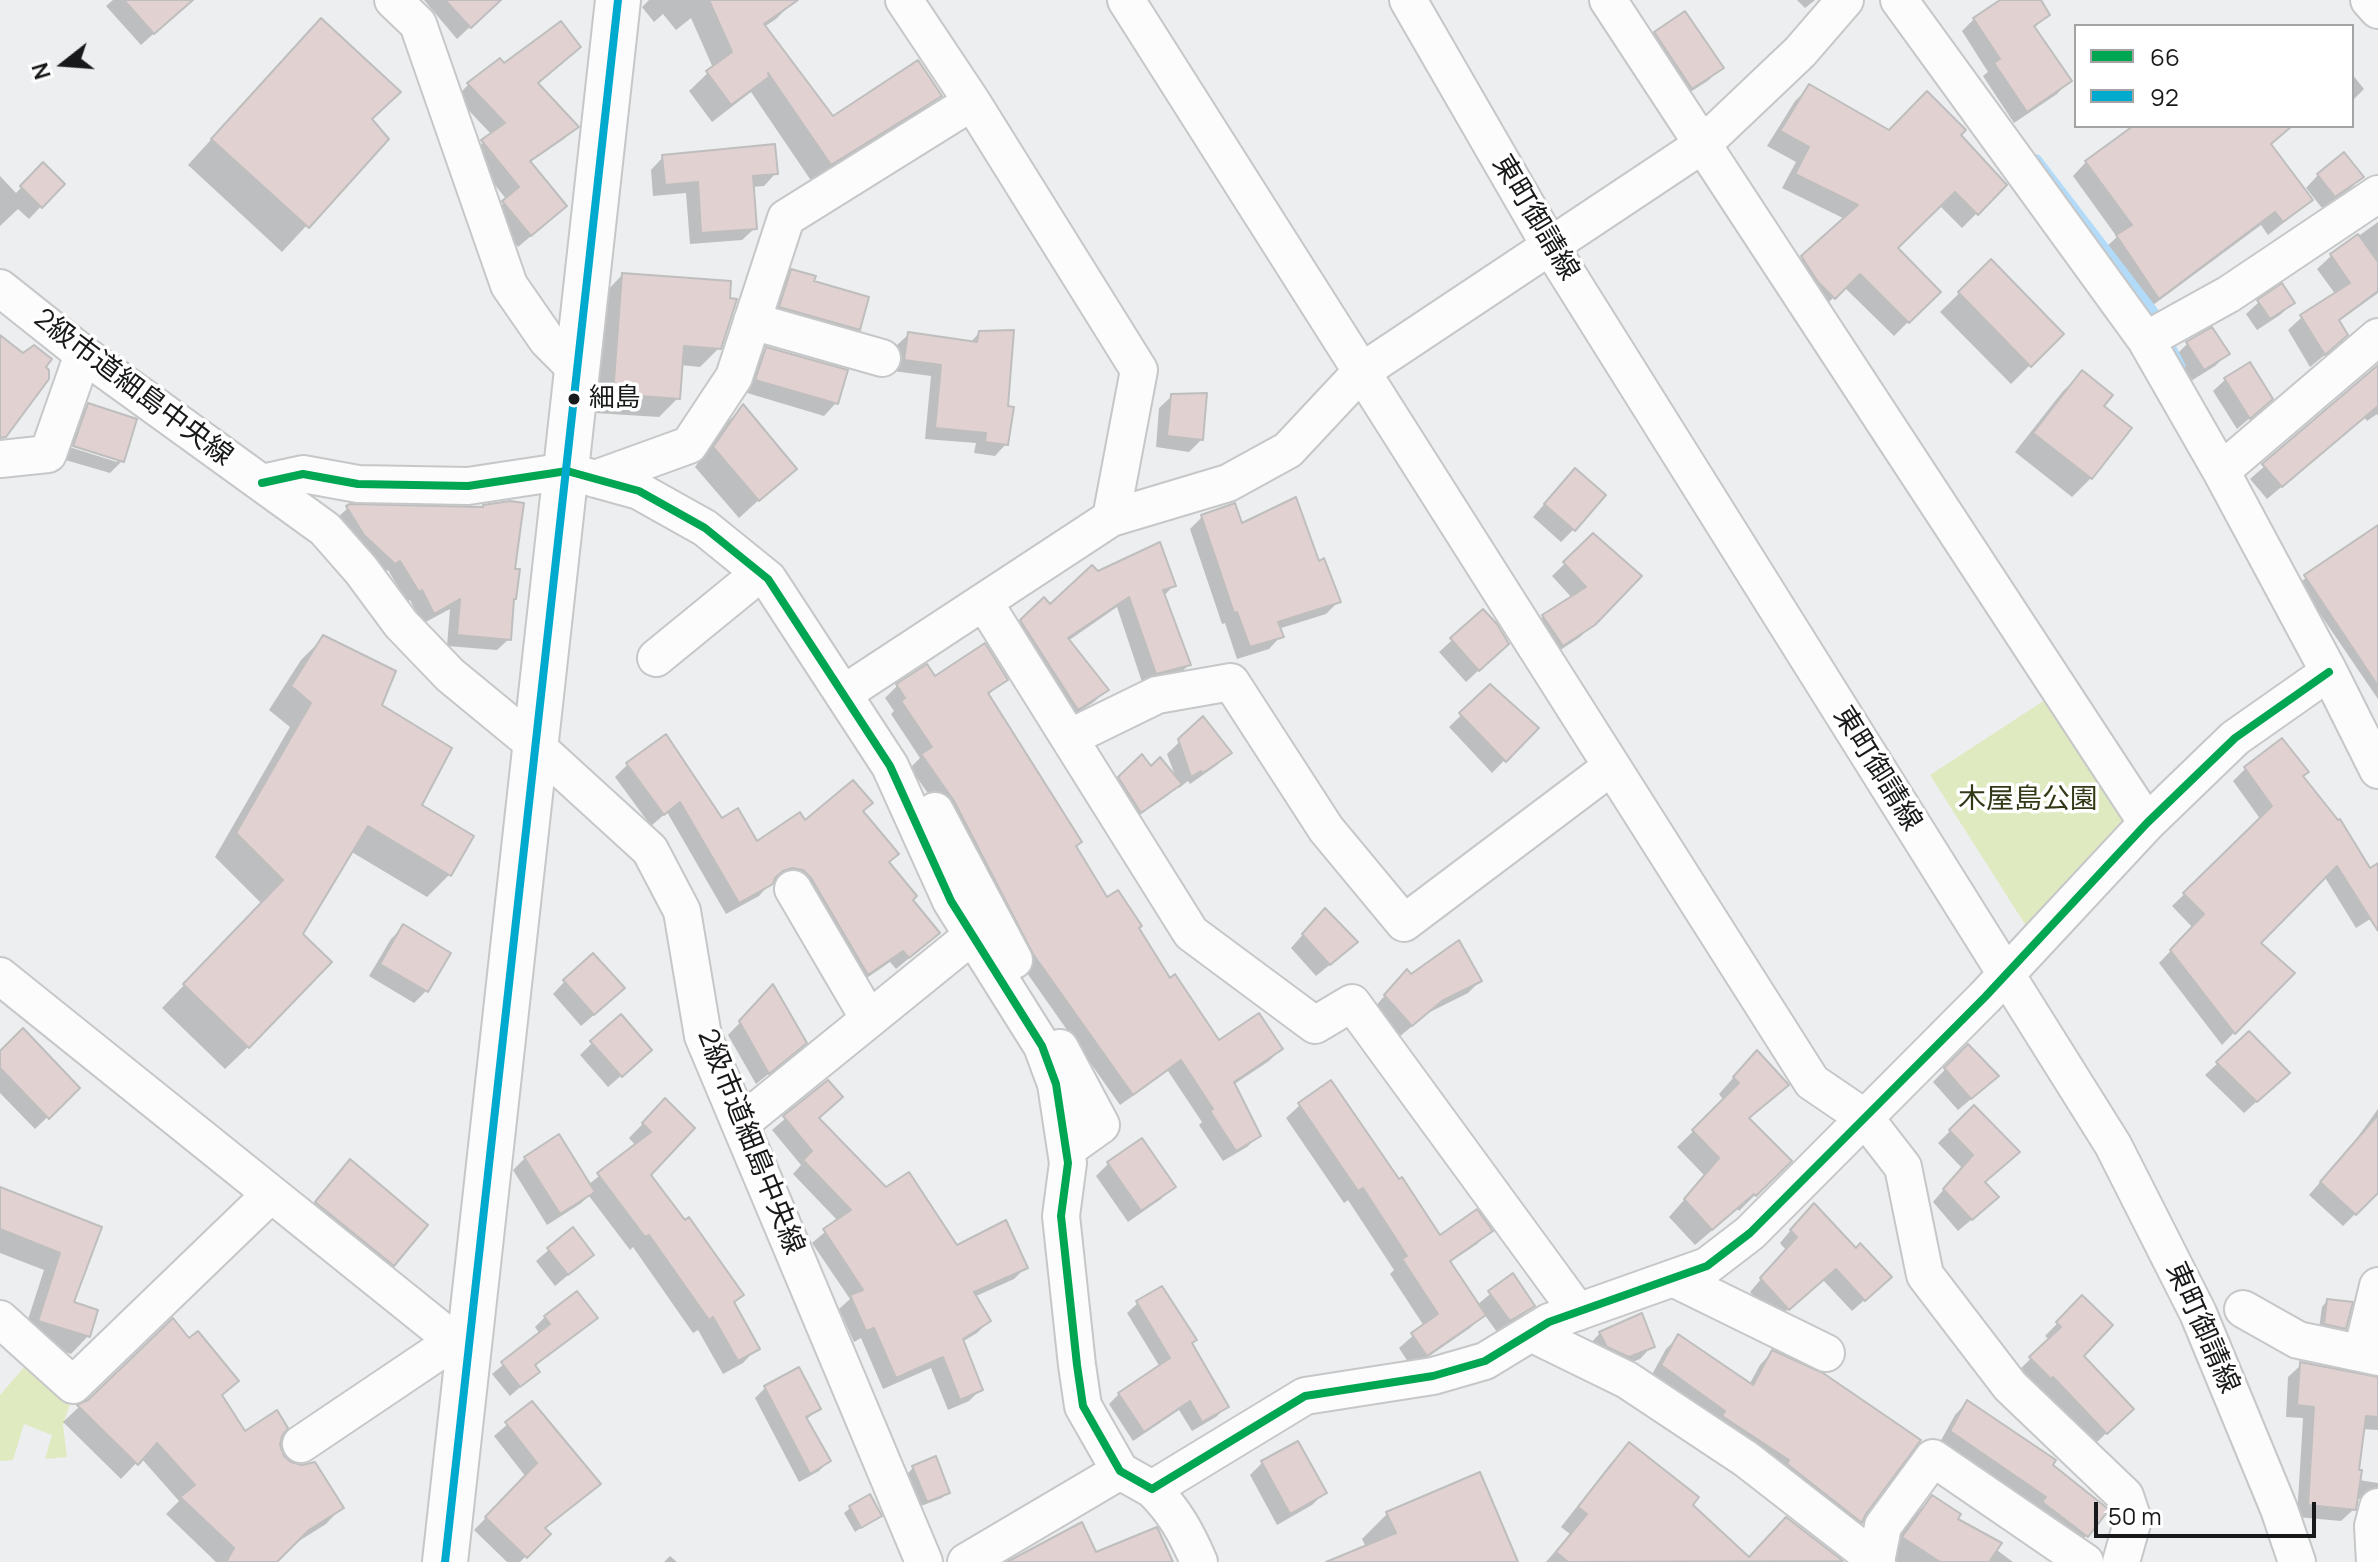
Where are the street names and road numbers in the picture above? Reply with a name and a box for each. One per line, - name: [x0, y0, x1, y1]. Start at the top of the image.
- street label: 東町御請線: [1485, 149, 1585, 287]
- street label: 2級市道細島中央線: [27, 302, 239, 474]
- street label: 東町御請線: [1826, 701, 1928, 837]
- street label: 2級市道細島中央線: [689, 1024, 811, 1260]
- street label: 東町御請線: [2158, 1257, 2246, 1399]

